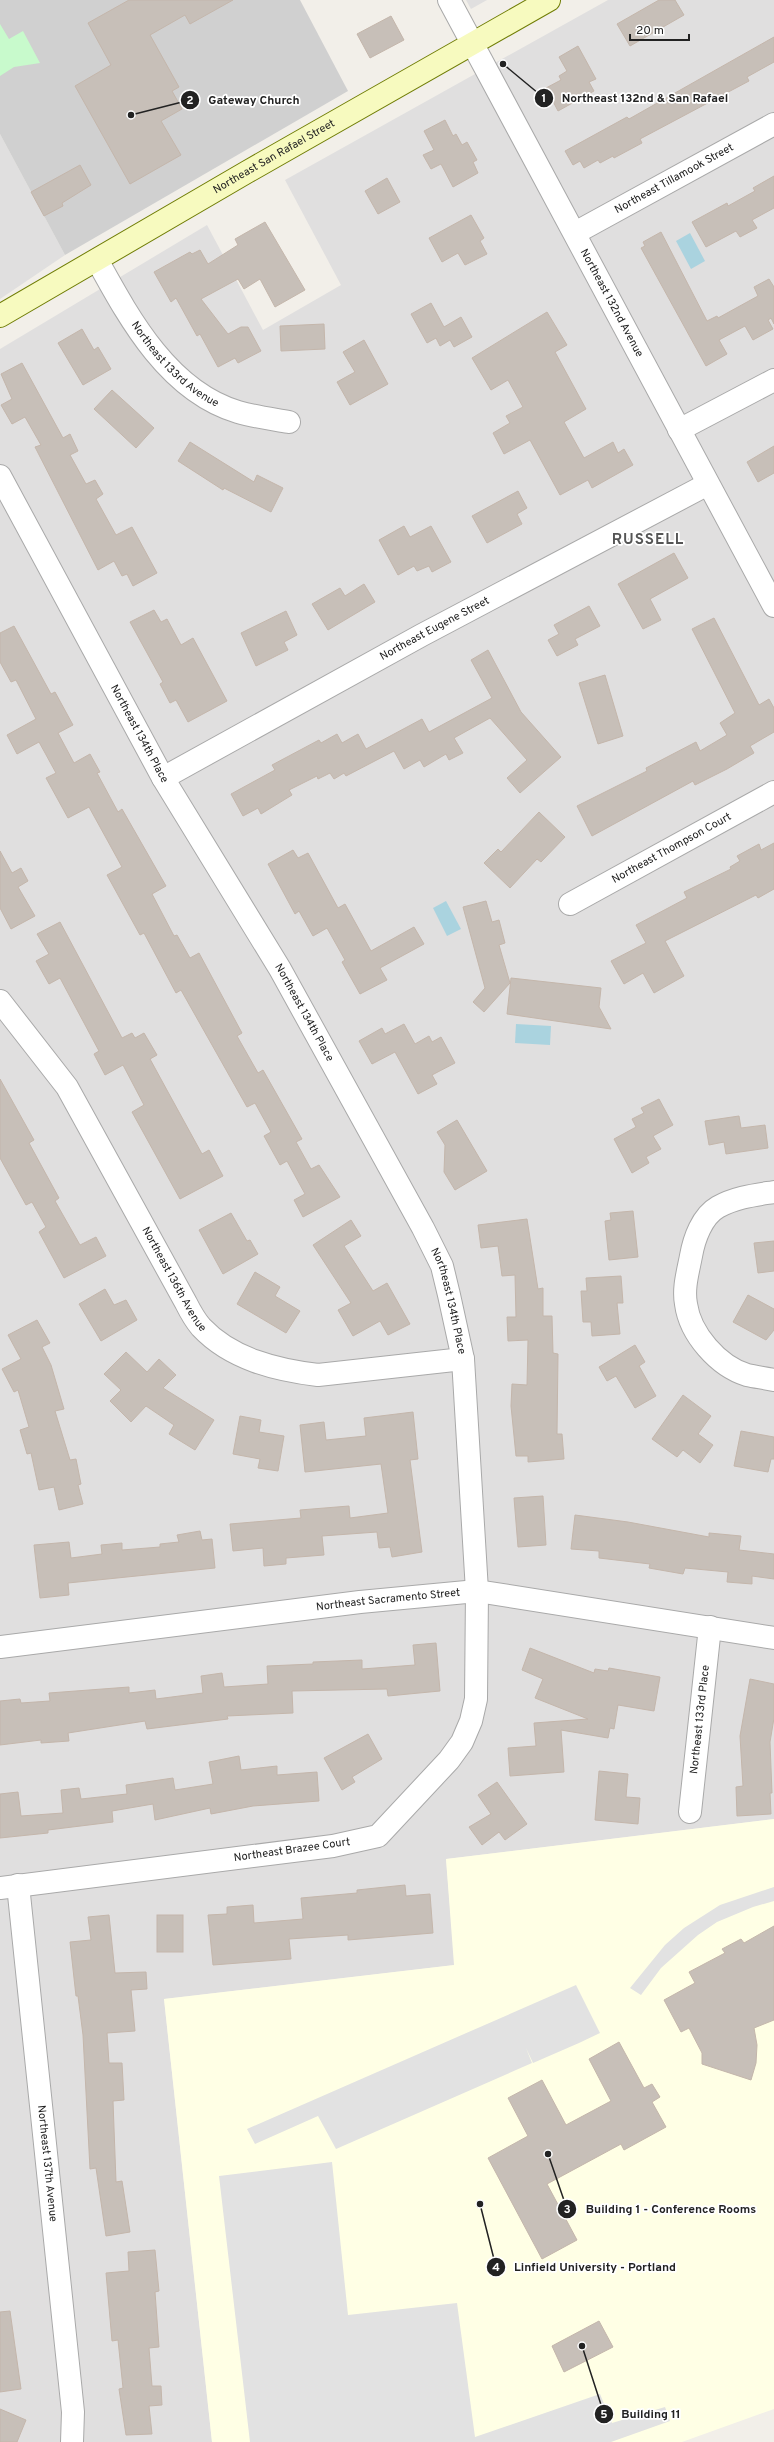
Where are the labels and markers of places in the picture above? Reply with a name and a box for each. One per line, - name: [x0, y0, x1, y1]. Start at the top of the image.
- callout: Northeast 132nd & San Rafael: [534, 86, 736, 110]
- callout: Gateway Church: [180, 88, 308, 112]
- callout: Building 1 - Conference Rooms: [557, 2197, 764, 2221]
- callout: Linfield University - Portland: [486, 2255, 684, 2279]
- callout: Building 11: [594, 2402, 689, 2426]

